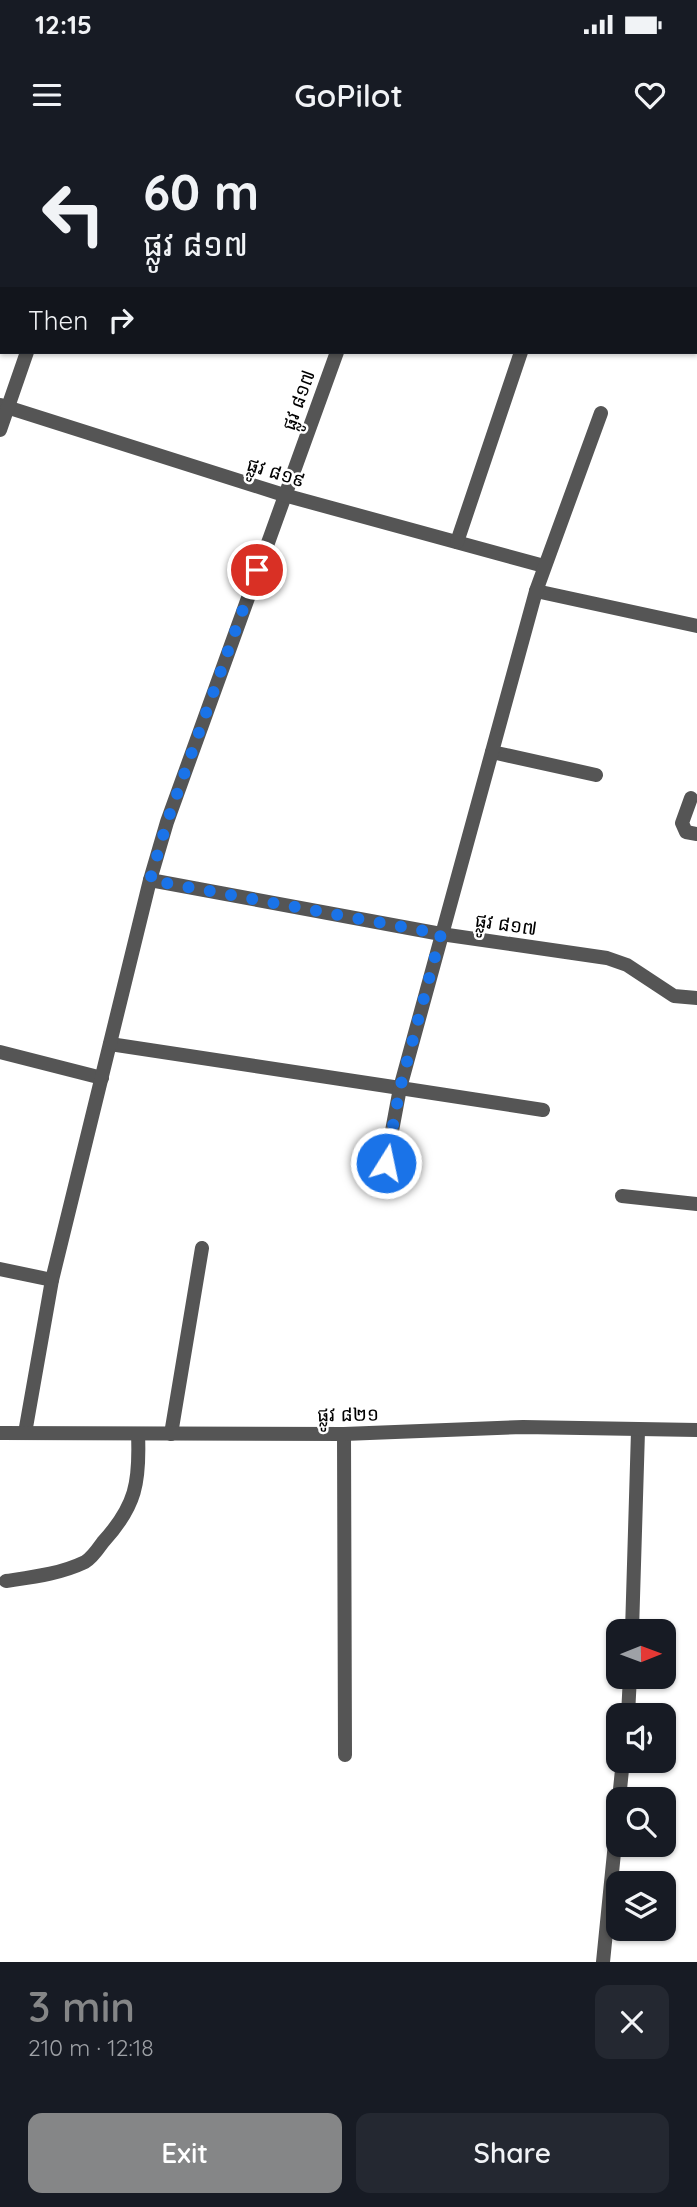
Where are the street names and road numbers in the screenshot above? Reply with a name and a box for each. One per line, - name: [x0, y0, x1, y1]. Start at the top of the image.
- street label: ផ្លូវ ៨១៧: [276, 367, 325, 435]
- street label: ផ្លូវ ៨១៩: [242, 452, 308, 498]
- street label: ផ្លូវ ៨១៧: [473, 908, 539, 946]
- street label: ផ្លូវ ៨២១: [317, 1401, 379, 1432]

